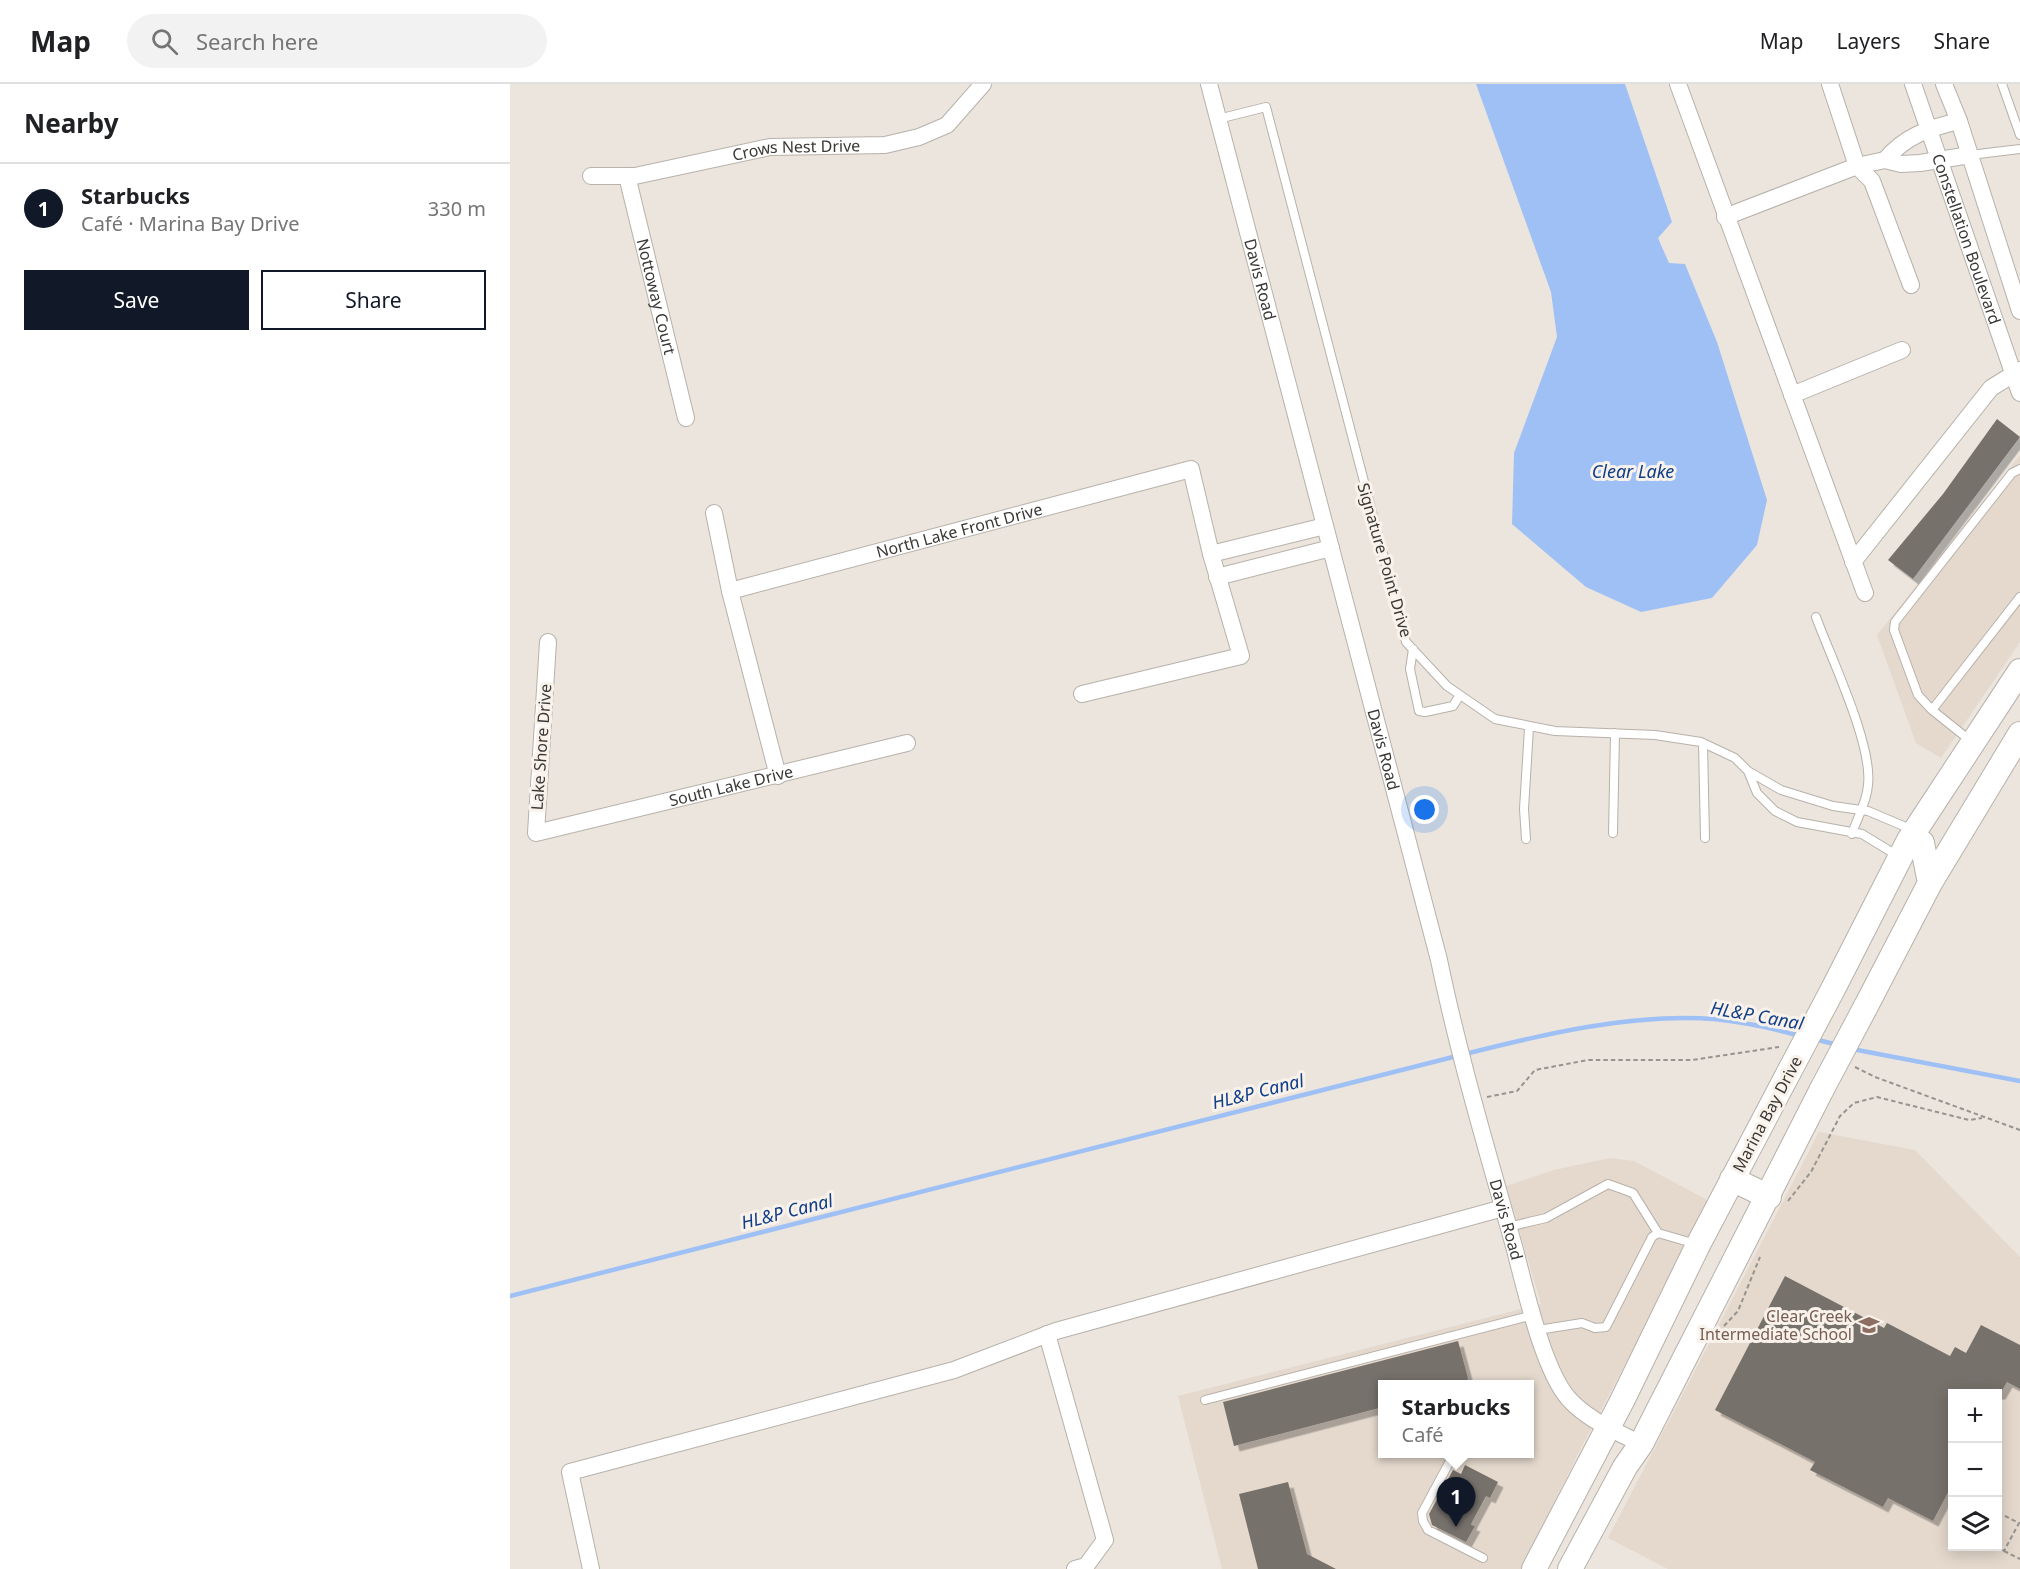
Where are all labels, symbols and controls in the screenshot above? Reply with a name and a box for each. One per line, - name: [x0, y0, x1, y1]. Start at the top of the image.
- search box: [127, 14, 547, 68]
- text: Map: [30, 22, 91, 60]
- icon: search: [148, 25, 181, 58]
- text: Search here: [196, 26, 318, 56]
- text: Map: [1760, 27, 1804, 55]
- text: Layers: [1837, 27, 1901, 55]
- text: Share: [1934, 27, 1990, 55]
- text: Nearby: [24, 105, 119, 141]
- street label: Crows Nest Drive: [730, 134, 860, 166]
- street label: Constellation Boulevard: [1927, 151, 2006, 327]
- text: Starbucks: [81, 180, 190, 210]
- text: 1: [38, 195, 49, 222]
- text: 330 m: [428, 195, 486, 222]
- text: Café · Marina Bay Drive: [81, 210, 299, 237]
- street label: Nottoway Court: [632, 236, 681, 357]
- street label: Davis Road: [1239, 236, 1282, 322]
- button: Save: [24, 270, 249, 330]
- button: Share: [261, 270, 486, 330]
- water label: Clear Lake: [1592, 459, 1674, 483]
- street label: Signature Point Drive: [1352, 480, 1418, 640]
- street label: North Lake Front Drive: [874, 498, 1045, 563]
- street label: Lake Shore Drive: [526, 683, 556, 811]
- street label: Davis Road: [1363, 706, 1405, 793]
- street label: South Lake Drive: [667, 760, 795, 811]
- your location: [1410, 795, 1439, 824]
- water label: HL&P Canal: [1709, 995, 1806, 1035]
- street label: Marina Bay Drive: [1727, 1052, 1807, 1176]
- water label: HL&P Canal: [1209, 1068, 1307, 1114]
- street label: Davis Road: [1485, 1176, 1528, 1262]
- water label: HL&P Canal: [738, 1188, 836, 1234]
- place label: Clear Creek Intermediate School: [1700, 1305, 1852, 1345]
- school or university icon: Clear Creek Intermediate School: [1857, 1313, 1881, 1337]
- popup: [1378, 1380, 1534, 1458]
- map controls: [1948, 1389, 2002, 1551]
- button: +: [1948, 1389, 2002, 1443]
- text: Starbucks: [1402, 1391, 1510, 1421]
- text: Café: [1402, 1421, 1444, 1448]
- button: −: [1948, 1443, 2002, 1497]
- pin: 1: [1436, 1478, 1476, 1527]
- button: layers: [1948, 1497, 2002, 1551]

